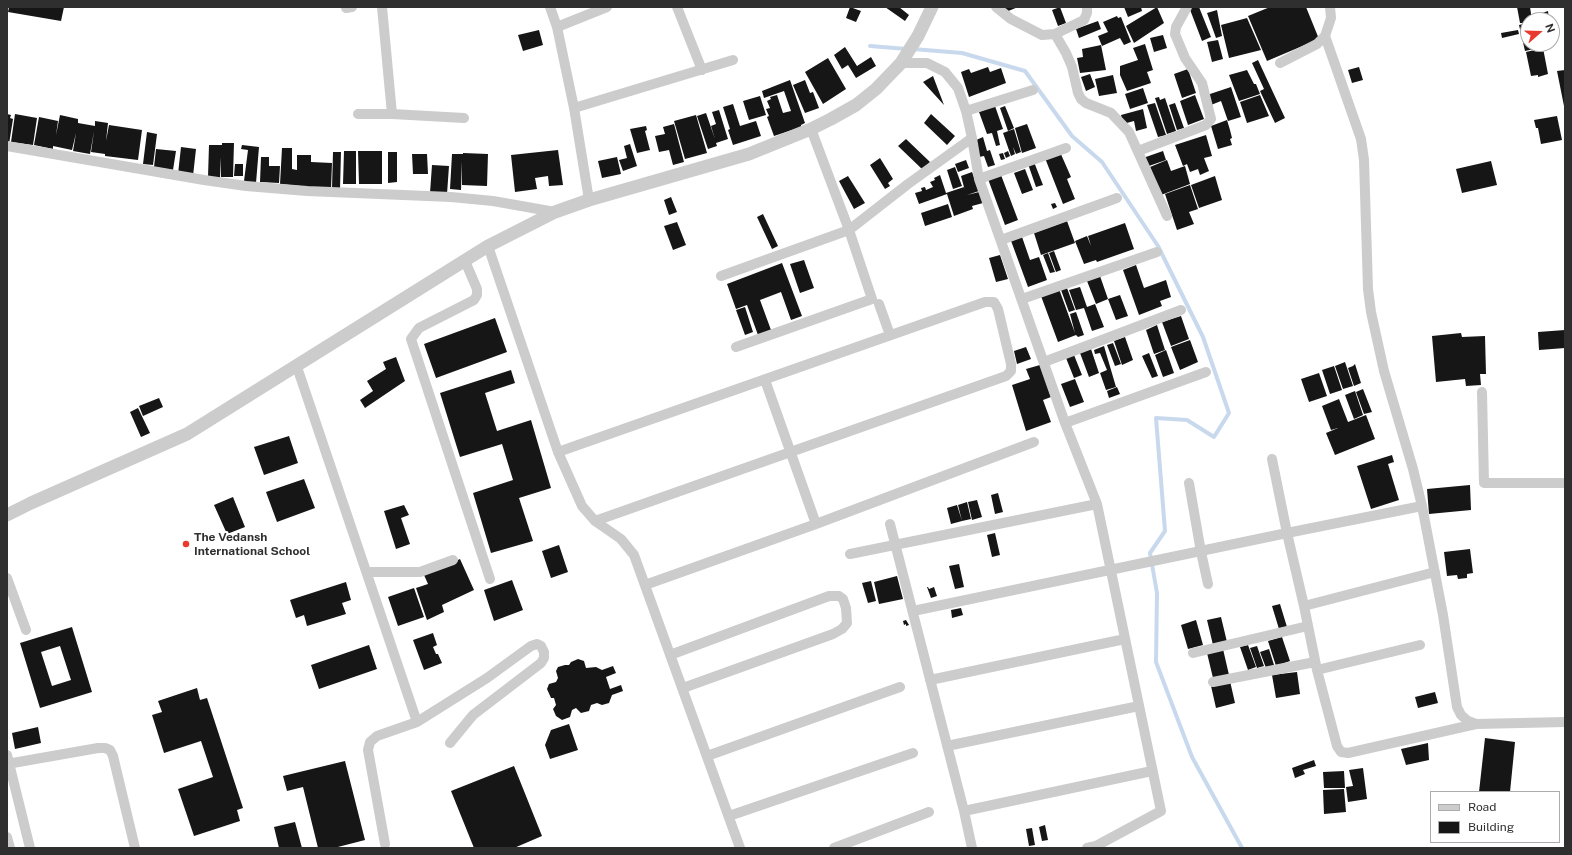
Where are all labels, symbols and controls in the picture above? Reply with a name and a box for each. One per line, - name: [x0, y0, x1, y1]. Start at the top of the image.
- north arrow: [1520, 12, 1560, 52]
- text: N: [1543, 22, 1557, 34]
- place label: The Vedansh International School: [194, 530, 310, 558]
- marker: The Vedansh International School: [181, 539, 191, 549]
- legend: [1430, 791, 1560, 843]
- text: Road: [1468, 800, 1496, 814]
- text: Building: [1468, 820, 1514, 834]

